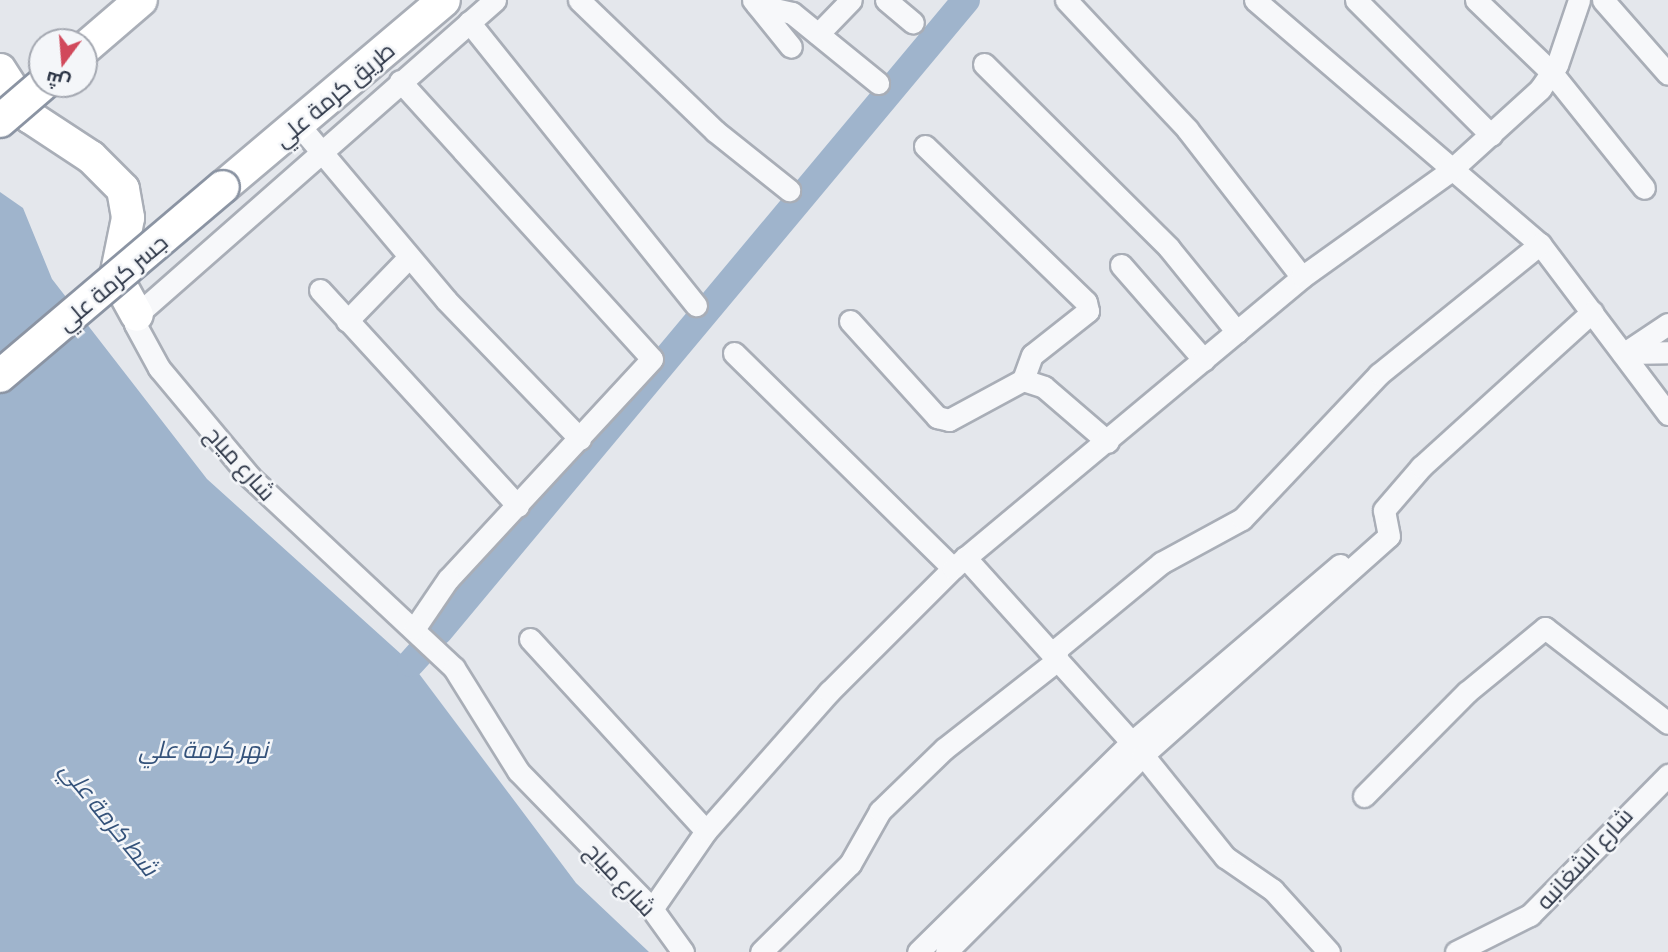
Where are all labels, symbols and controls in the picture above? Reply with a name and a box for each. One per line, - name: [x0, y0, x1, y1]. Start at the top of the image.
- north arrow: [28, 28, 98, 98]
- street label: طريق كرمة علي: [268, 36, 400, 152]
- text: ش: [43, 67, 73, 96]
- street label: جسر كرمة علي: [51, 228, 173, 336]
- street label: شارع مياح: [200, 420, 282, 506]
- water label: نهر كرمة علي: [138, 735, 268, 763]
- water label: شط كرمة علي: [55, 755, 165, 881]
- street label: شارع الشغانبه: [1530, 801, 1638, 915]
- street label: شارع مياح: [580, 836, 662, 922]

